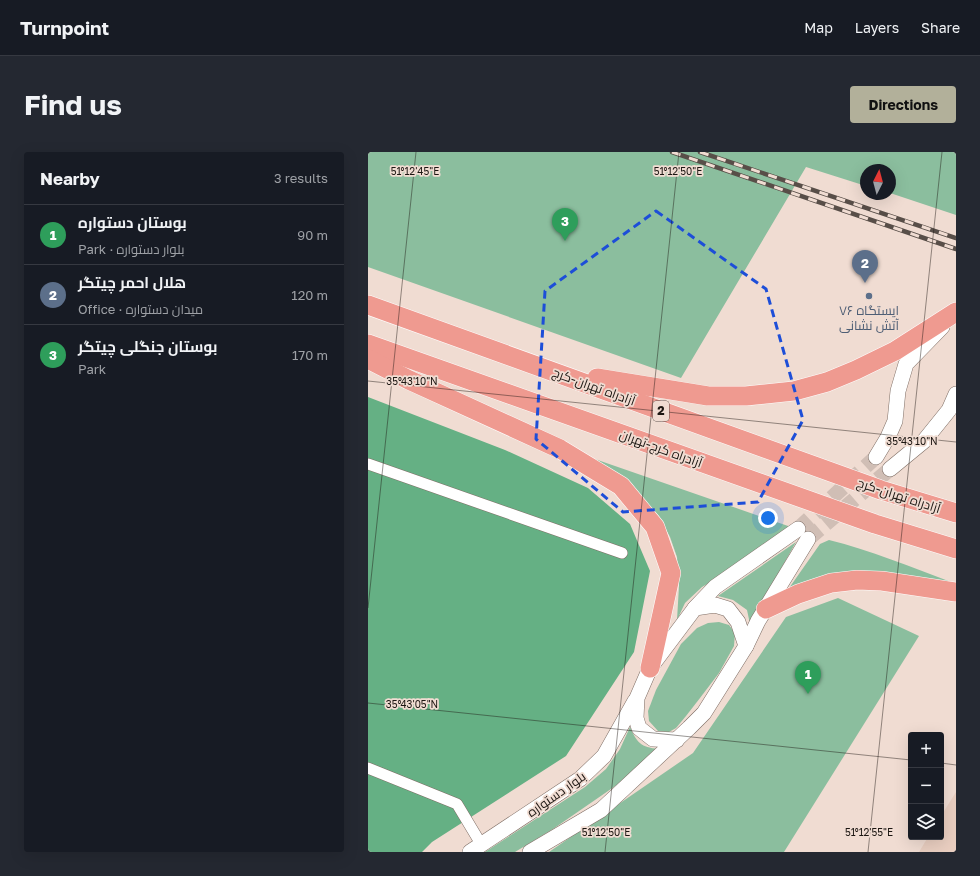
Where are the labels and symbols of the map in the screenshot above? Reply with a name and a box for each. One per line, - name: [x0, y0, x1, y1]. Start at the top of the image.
- north arrow: [860, 164, 896, 200]
- text: 51°12'45"E: [391, 165, 439, 177]
- text: 51°12'50"E: [654, 165, 702, 177]
- pin: 3: [552, 208, 578, 241]
- pin: 2: [852, 250, 878, 283]
- marker: ایستگاه ۷۶ آتش نشانی: [864, 291, 874, 301]
- place label: ایستگاه ۷۶ آتش نشانی: [839, 302, 899, 333]
- street label: آزادراه تهران-کرج: [550, 364, 638, 410]
- text: 35°43'10"N: [386, 375, 438, 387]
- road number: 2: [653, 401, 669, 421]
- street label: آزادراه کرج-تهران: [617, 426, 705, 472]
- text: 35°43'10"N: [886, 435, 938, 447]
- street label: آزادراه تهران-کرج: [855, 474, 943, 517]
- your location: [758, 508, 778, 528]
- pin: 1: [795, 661, 821, 694]
- text: 35°43'05"N: [386, 698, 438, 710]
- street label: بلوار دستواره: [524, 768, 588, 820]
- text: 51°12'50"E: [582, 826, 630, 838]
- text: 51°12'55"E: [845, 826, 893, 838]

